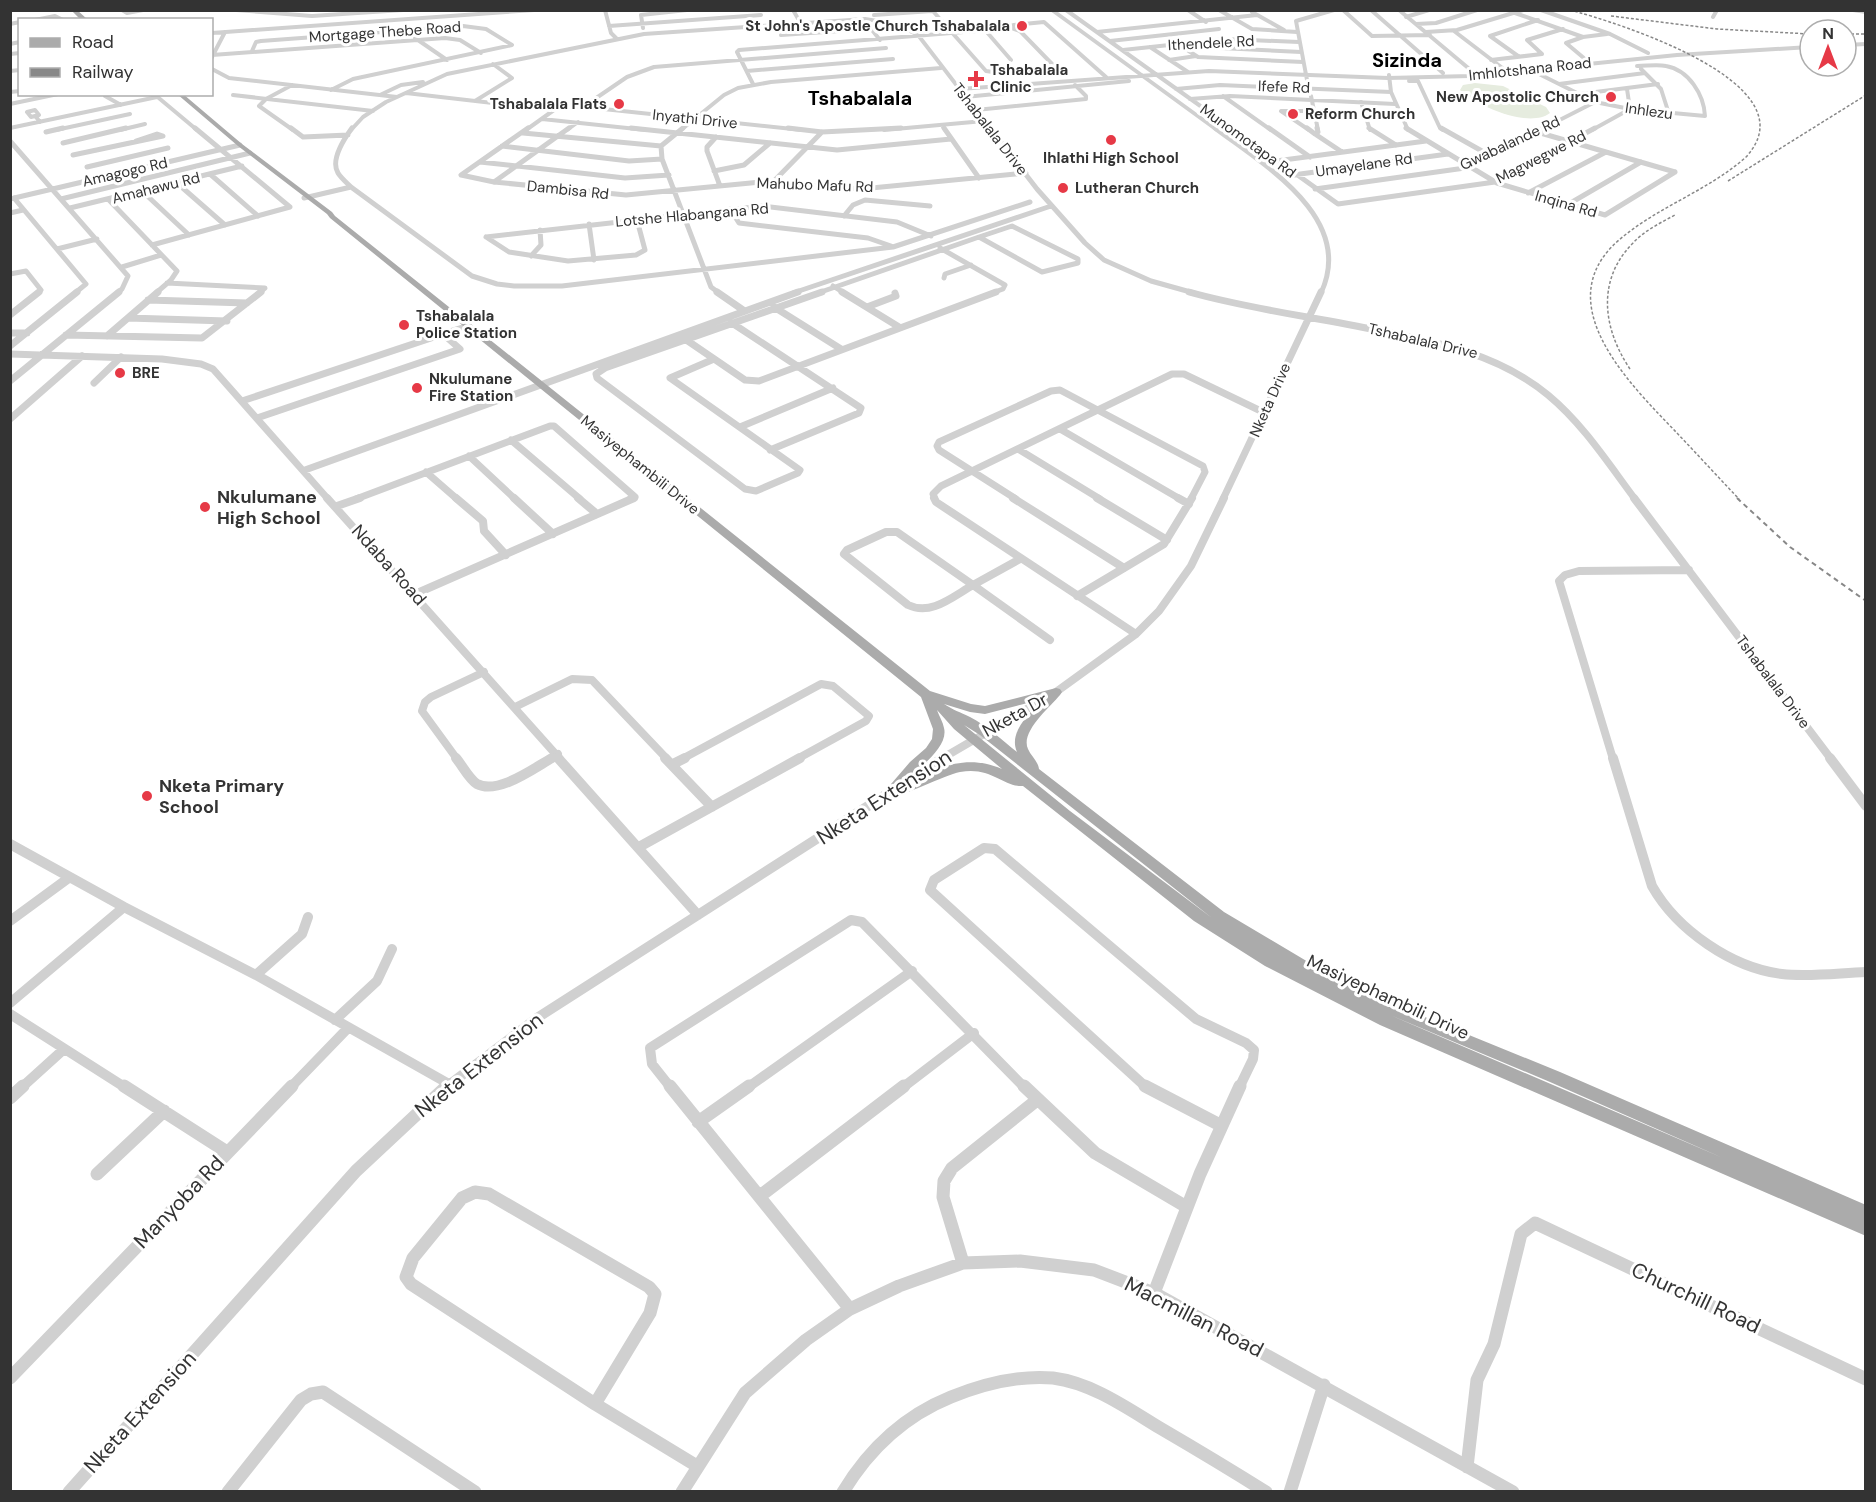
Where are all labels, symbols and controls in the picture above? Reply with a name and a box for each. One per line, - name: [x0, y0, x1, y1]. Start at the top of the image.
- place label: St John's Apostle Church Tshabalala: [745, 16, 1010, 36]
- street label: Mortgage Thebe Road: [308, 17, 462, 47]
- legend: [18, 18, 213, 96]
- north arrow: [1798, 18, 1858, 78]
- marker: St John's Apostle Church Tshabalala: [1015, 19, 1029, 33]
- text: N: [1822, 23, 1834, 44]
- text: Road: [72, 30, 114, 54]
- street label: Ithendele Rd: [1167, 31, 1255, 55]
- district label: Sizinda: [1372, 47, 1442, 73]
- street label: Imhlotshana Road: [1468, 53, 1592, 85]
- text: Railway: [72, 60, 134, 84]
- place label: Tshabalala Clinic: [990, 60, 1068, 97]
- marker: Tshabalala Clinic: [967, 70, 985, 88]
- street label: Ifefe Rd: [1258, 76, 1310, 98]
- street label: Tshabalala Drive: [948, 79, 1032, 179]
- district label: Tshabalala: [808, 85, 912, 111]
- place label: New Apostolic Church: [1436, 87, 1599, 107]
- marker: New Apostolic Church: [1604, 90, 1618, 104]
- place label: Tshabalala Flats: [490, 94, 607, 114]
- marker: Tshabalala Flats: [612, 97, 626, 111]
- street label: Inhlezu: [1624, 98, 1674, 124]
- street label: Munomotapa Rd: [1196, 99, 1300, 183]
- place label: Reform Church: [1305, 104, 1415, 124]
- street label: Inyathi Drive: [652, 105, 738, 133]
- marker: Reform Church: [1286, 107, 1300, 121]
- street label: Gwabalande Rd: [1457, 111, 1563, 175]
- street label: Magwegwe Rd: [1492, 126, 1590, 188]
- marker: Ihlathi High School: [1104, 133, 1118, 147]
- place label: Ihlathi High School: [1043, 148, 1179, 168]
- street label: Umayelane Rd: [1314, 148, 1414, 182]
- street label: Amagogo Rd: [80, 152, 170, 192]
- street label: Amahawu Rd: [110, 167, 202, 209]
- street label: Mahubo Mafu Rd: [756, 173, 874, 197]
- street label: Dambisa Rd: [526, 176, 610, 204]
- place label: Lutheran Church: [1075, 178, 1199, 198]
- marker: Lutheran Church: [1056, 181, 1070, 195]
- street label: Inqina Rd: [1533, 186, 1599, 222]
- street label: Lotshe Hlabangana Rd: [615, 198, 769, 232]
- place label: Tshabalala Police Station: [416, 306, 517, 343]
- marker: Tshabalala Police Station: [397, 318, 411, 332]
- street label: Tshabalala Drive: [1366, 319, 1480, 363]
- street label: Nketa Drive: [1245, 360, 1295, 440]
- place label: BRE: [132, 363, 160, 383]
- marker: BRE: [113, 366, 127, 380]
- place label: Nkulumane Fire Station: [429, 369, 513, 406]
- marker: Nkulumane Fire Station: [410, 381, 424, 395]
- street label: Masiyephambili Drive: [577, 411, 703, 519]
- place label: Nkulumane High School: [217, 485, 321, 530]
- marker: Nkulumane High School: [198, 500, 212, 514]
- street label: Ndaba Road: [346, 519, 432, 611]
- street label: Tshabalala Drive: [1731, 631, 1815, 733]
- street label: Nketa Dr: [978, 687, 1052, 743]
- street label: Nketa Extension: [811, 743, 957, 851]
- place label: Nketa Primary School: [159, 774, 284, 819]
- marker: Nketa Primary School: [140, 789, 154, 803]
- street label: Masiyephambili Drive: [1303, 949, 1473, 1045]
- street label: Nketa Extension: [409, 1006, 549, 1124]
- street label: Manyoba Rd: [128, 1149, 230, 1255]
- street label: Churchill Road: [1627, 1256, 1765, 1340]
- street label: Macmillan Road: [1120, 1270, 1268, 1364]
- street label: Nketa Extension: [78, 1345, 202, 1479]

